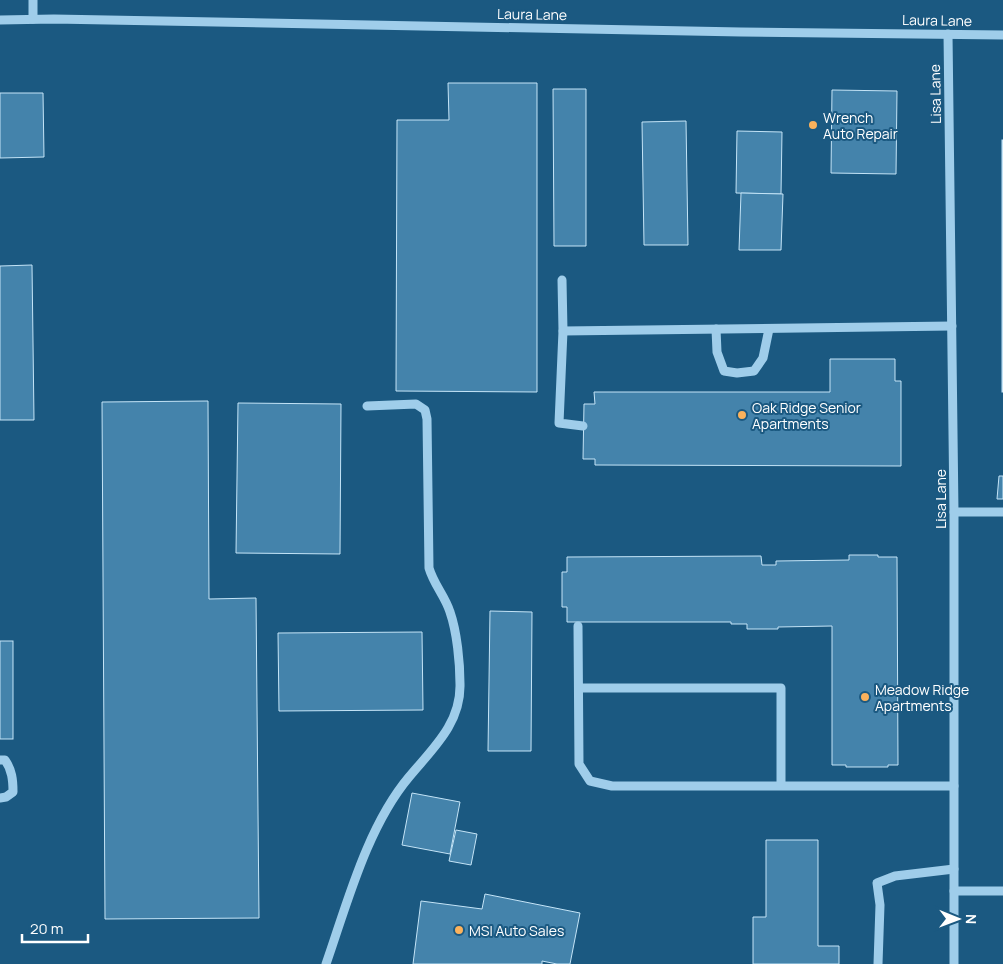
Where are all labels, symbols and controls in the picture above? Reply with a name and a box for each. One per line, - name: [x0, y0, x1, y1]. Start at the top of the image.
- street label: Laura Lane: [497, 4, 567, 24]
- street label: Laura Lane: [902, 10, 972, 30]
- street label: Lisa Lane: [925, 64, 945, 124]
- place label: Wrench Auto Repair: [823, 108, 898, 143]
- marker: Wrench Auto Repair: [807, 119, 819, 131]
- place label: Oak Ridge Senior Apartments: [752, 398, 861, 433]
- marker: Oak Ridge Senior Apartments: [736, 409, 748, 421]
- street label: Lisa Lane: [931, 469, 950, 529]
- place label: Meadow Ridge Apartments: [875, 680, 969, 715]
- marker: Meadow Ridge Apartments: [859, 691, 871, 703]
- north arrow: [933, 894, 983, 944]
- scale bar: [22, 912, 89, 944]
- text: N: [962, 914, 981, 924]
- text: 20 m: [30, 918, 63, 939]
- place label: MSI Auto Sales: [469, 921, 564, 940]
- marker: MSI Auto Sales: [453, 924, 465, 936]

